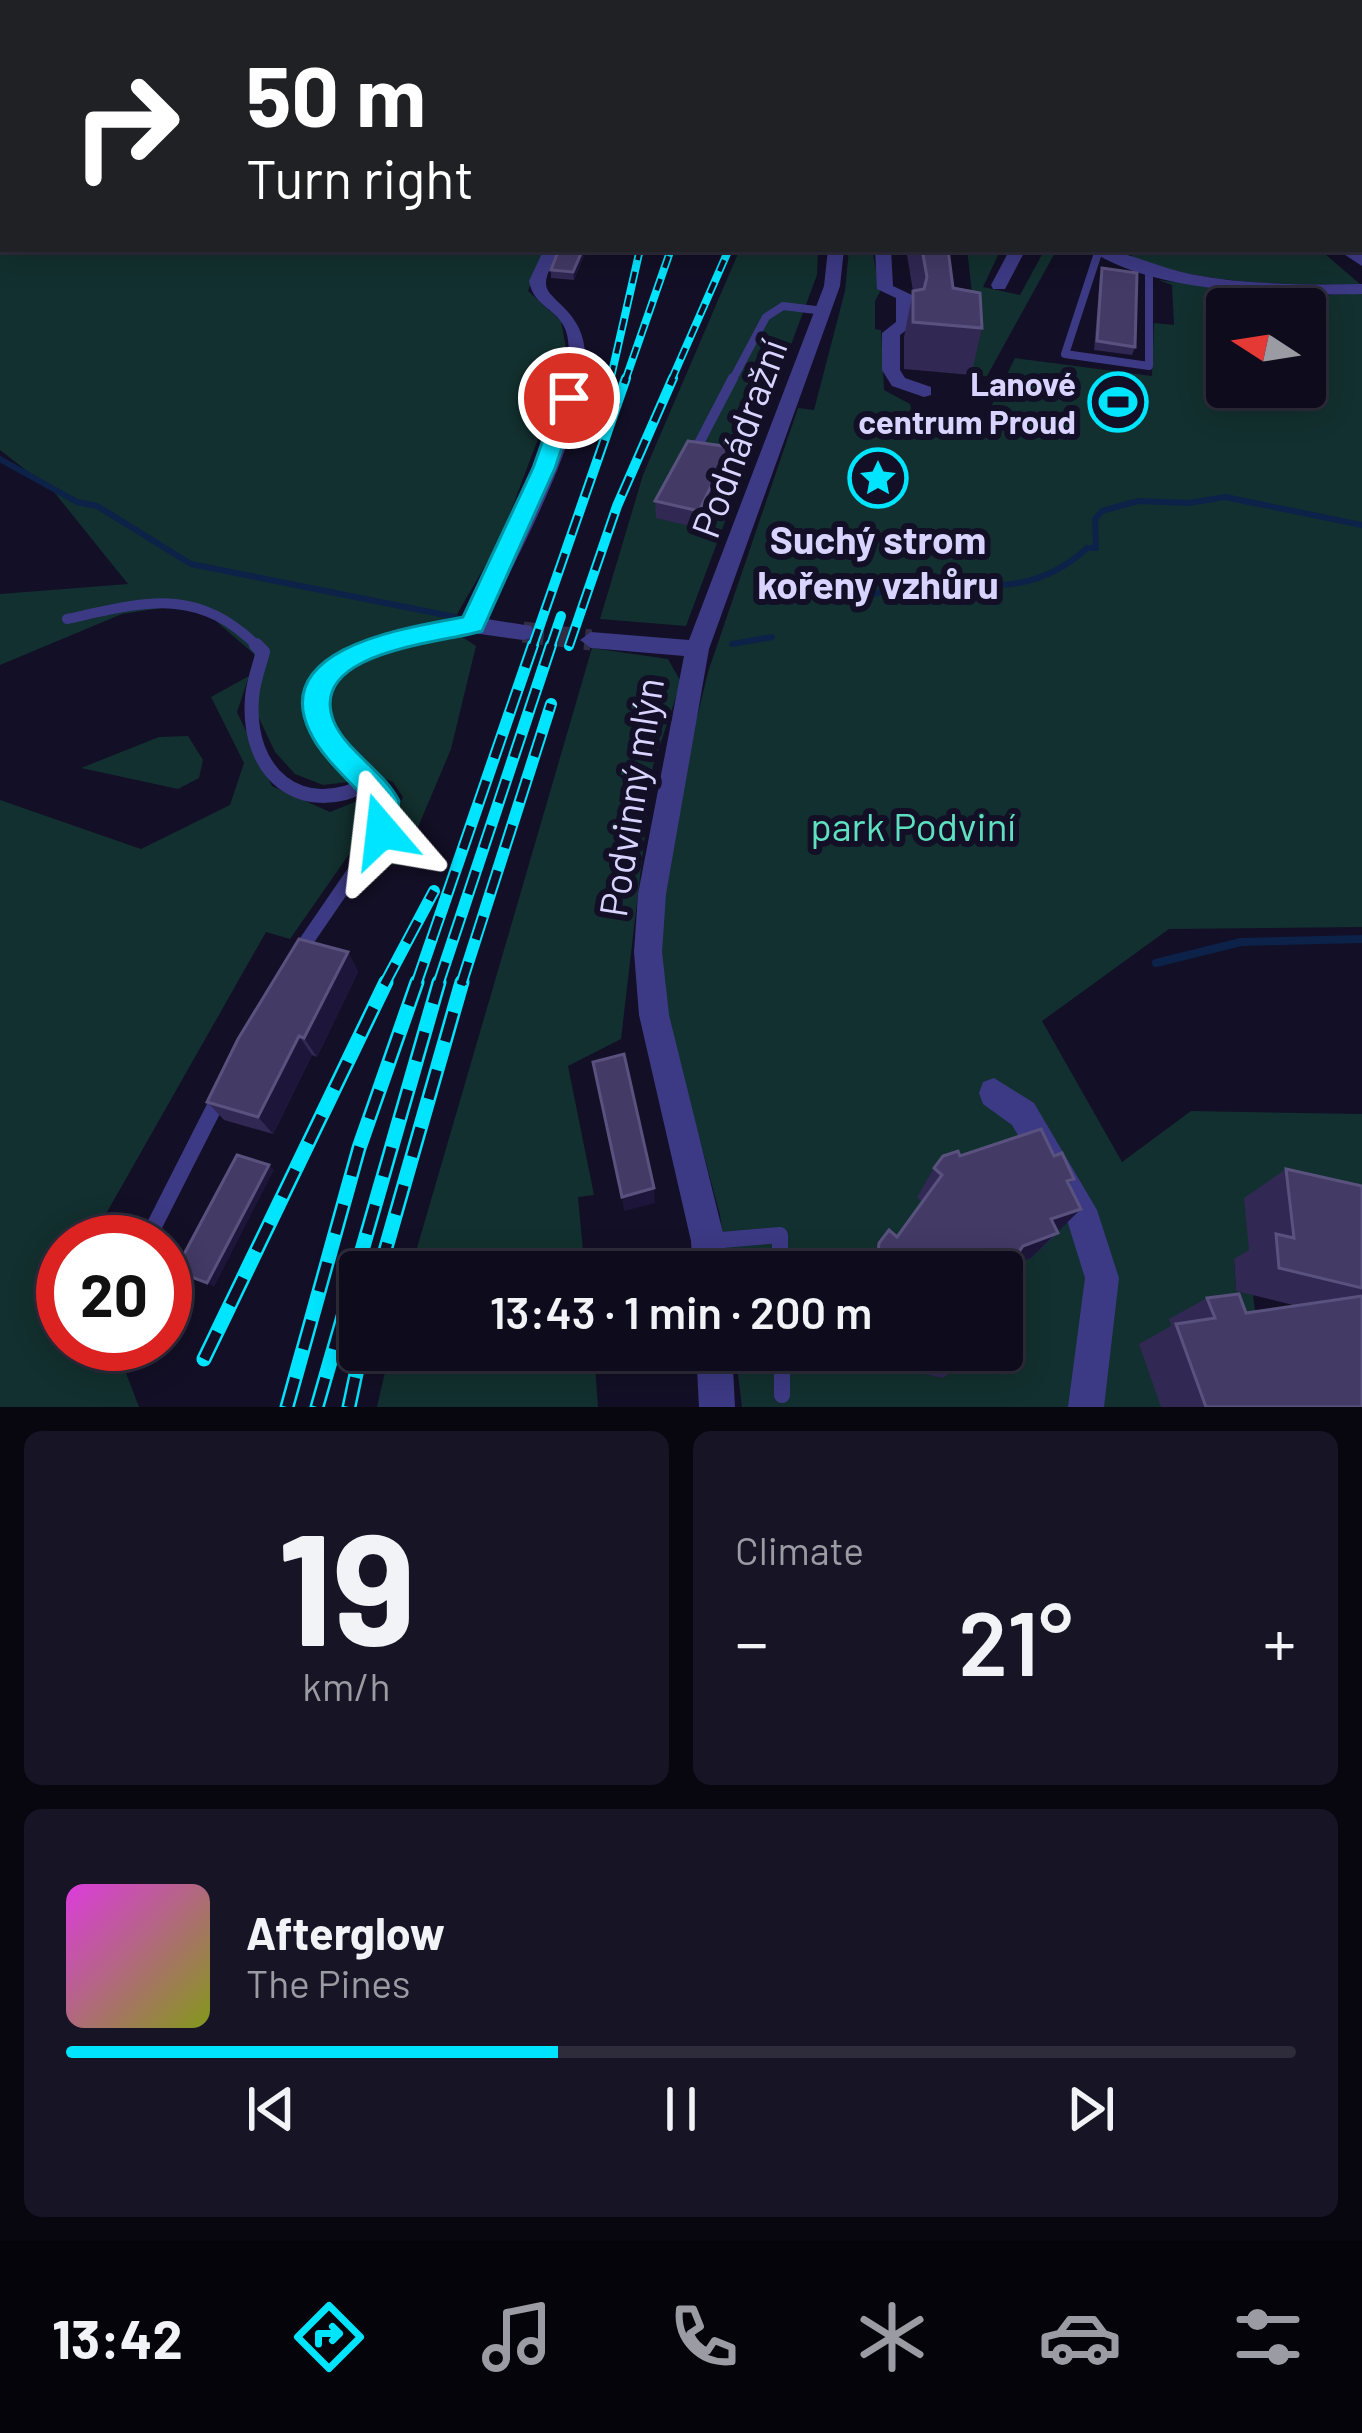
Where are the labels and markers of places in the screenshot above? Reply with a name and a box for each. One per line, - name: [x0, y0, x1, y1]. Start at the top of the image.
- pin: [518, 347, 620, 449]
- place label: Lanové centrum Proud: [858, 363, 1076, 441]
- sports icon: Lanové centrum Proud: [1087, 371, 1149, 433]
- place icon: Suchý strom kořeny vzhůru: [847, 447, 909, 509]
- place label: Suchý strom kořeny vzhůru: [757, 515, 999, 607]

